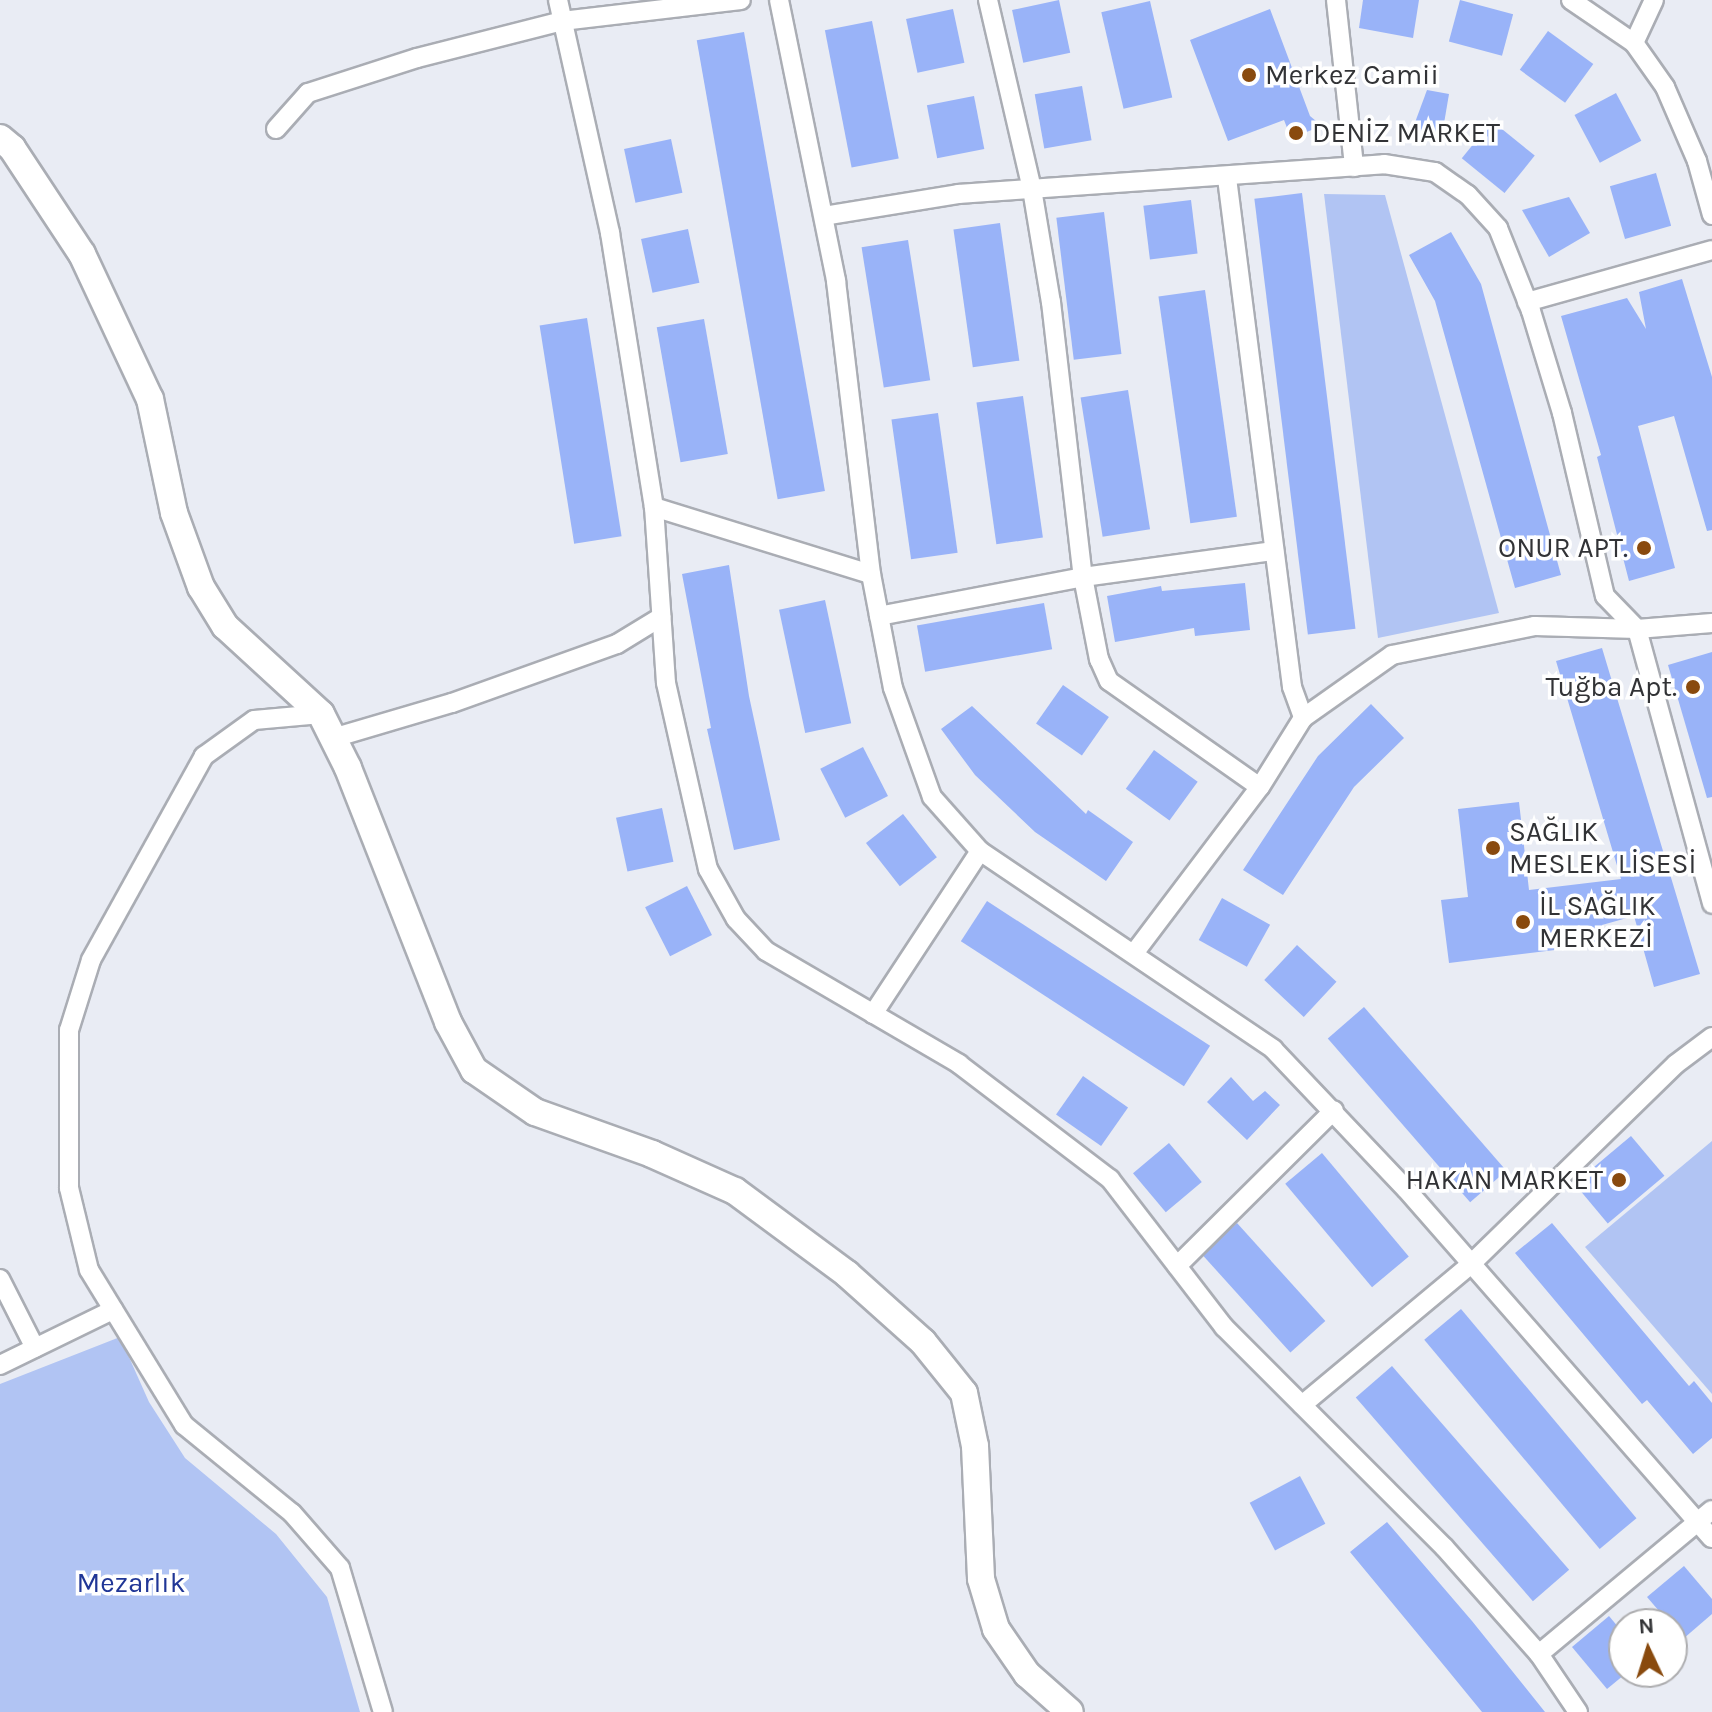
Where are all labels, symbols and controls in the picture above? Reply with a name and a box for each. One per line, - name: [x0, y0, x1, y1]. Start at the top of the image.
- place label: Merkez Camii: [1265, 58, 1439, 92]
- marker: Merkez Camii: [1240, 66, 1258, 84]
- place label: DENİZ MARKET: [1312, 116, 1500, 150]
- marker: DENİZ MARKET: [1287, 124, 1305, 142]
- place label: ONUR APT.: [1498, 531, 1628, 565]
- marker: ONUR APT.: [1635, 539, 1653, 557]
- place label: Tuğba Apt.: [1546, 670, 1677, 704]
- marker: Tuğba Apt.: [1684, 678, 1702, 696]
- place label: SAĞLIK MESLEK LİSESİ: [1509, 815, 1696, 881]
- marker: SAĞLIK MESLEK LİSESİ: [1484, 839, 1502, 857]
- place label: İL SAĞLIK MERKEZİ: [1539, 889, 1656, 955]
- marker: İL SAĞLIK MERKEZİ: [1514, 913, 1532, 931]
- place label: HAKAN MARKET: [1406, 1163, 1603, 1197]
- marker: HAKAN MARKET: [1610, 1171, 1628, 1189]
- park label: Mezarlık: [77, 1566, 185, 1600]
- north arrow: [1608, 1608, 1688, 1688]
- text: N: [1638, 1613, 1655, 1640]

